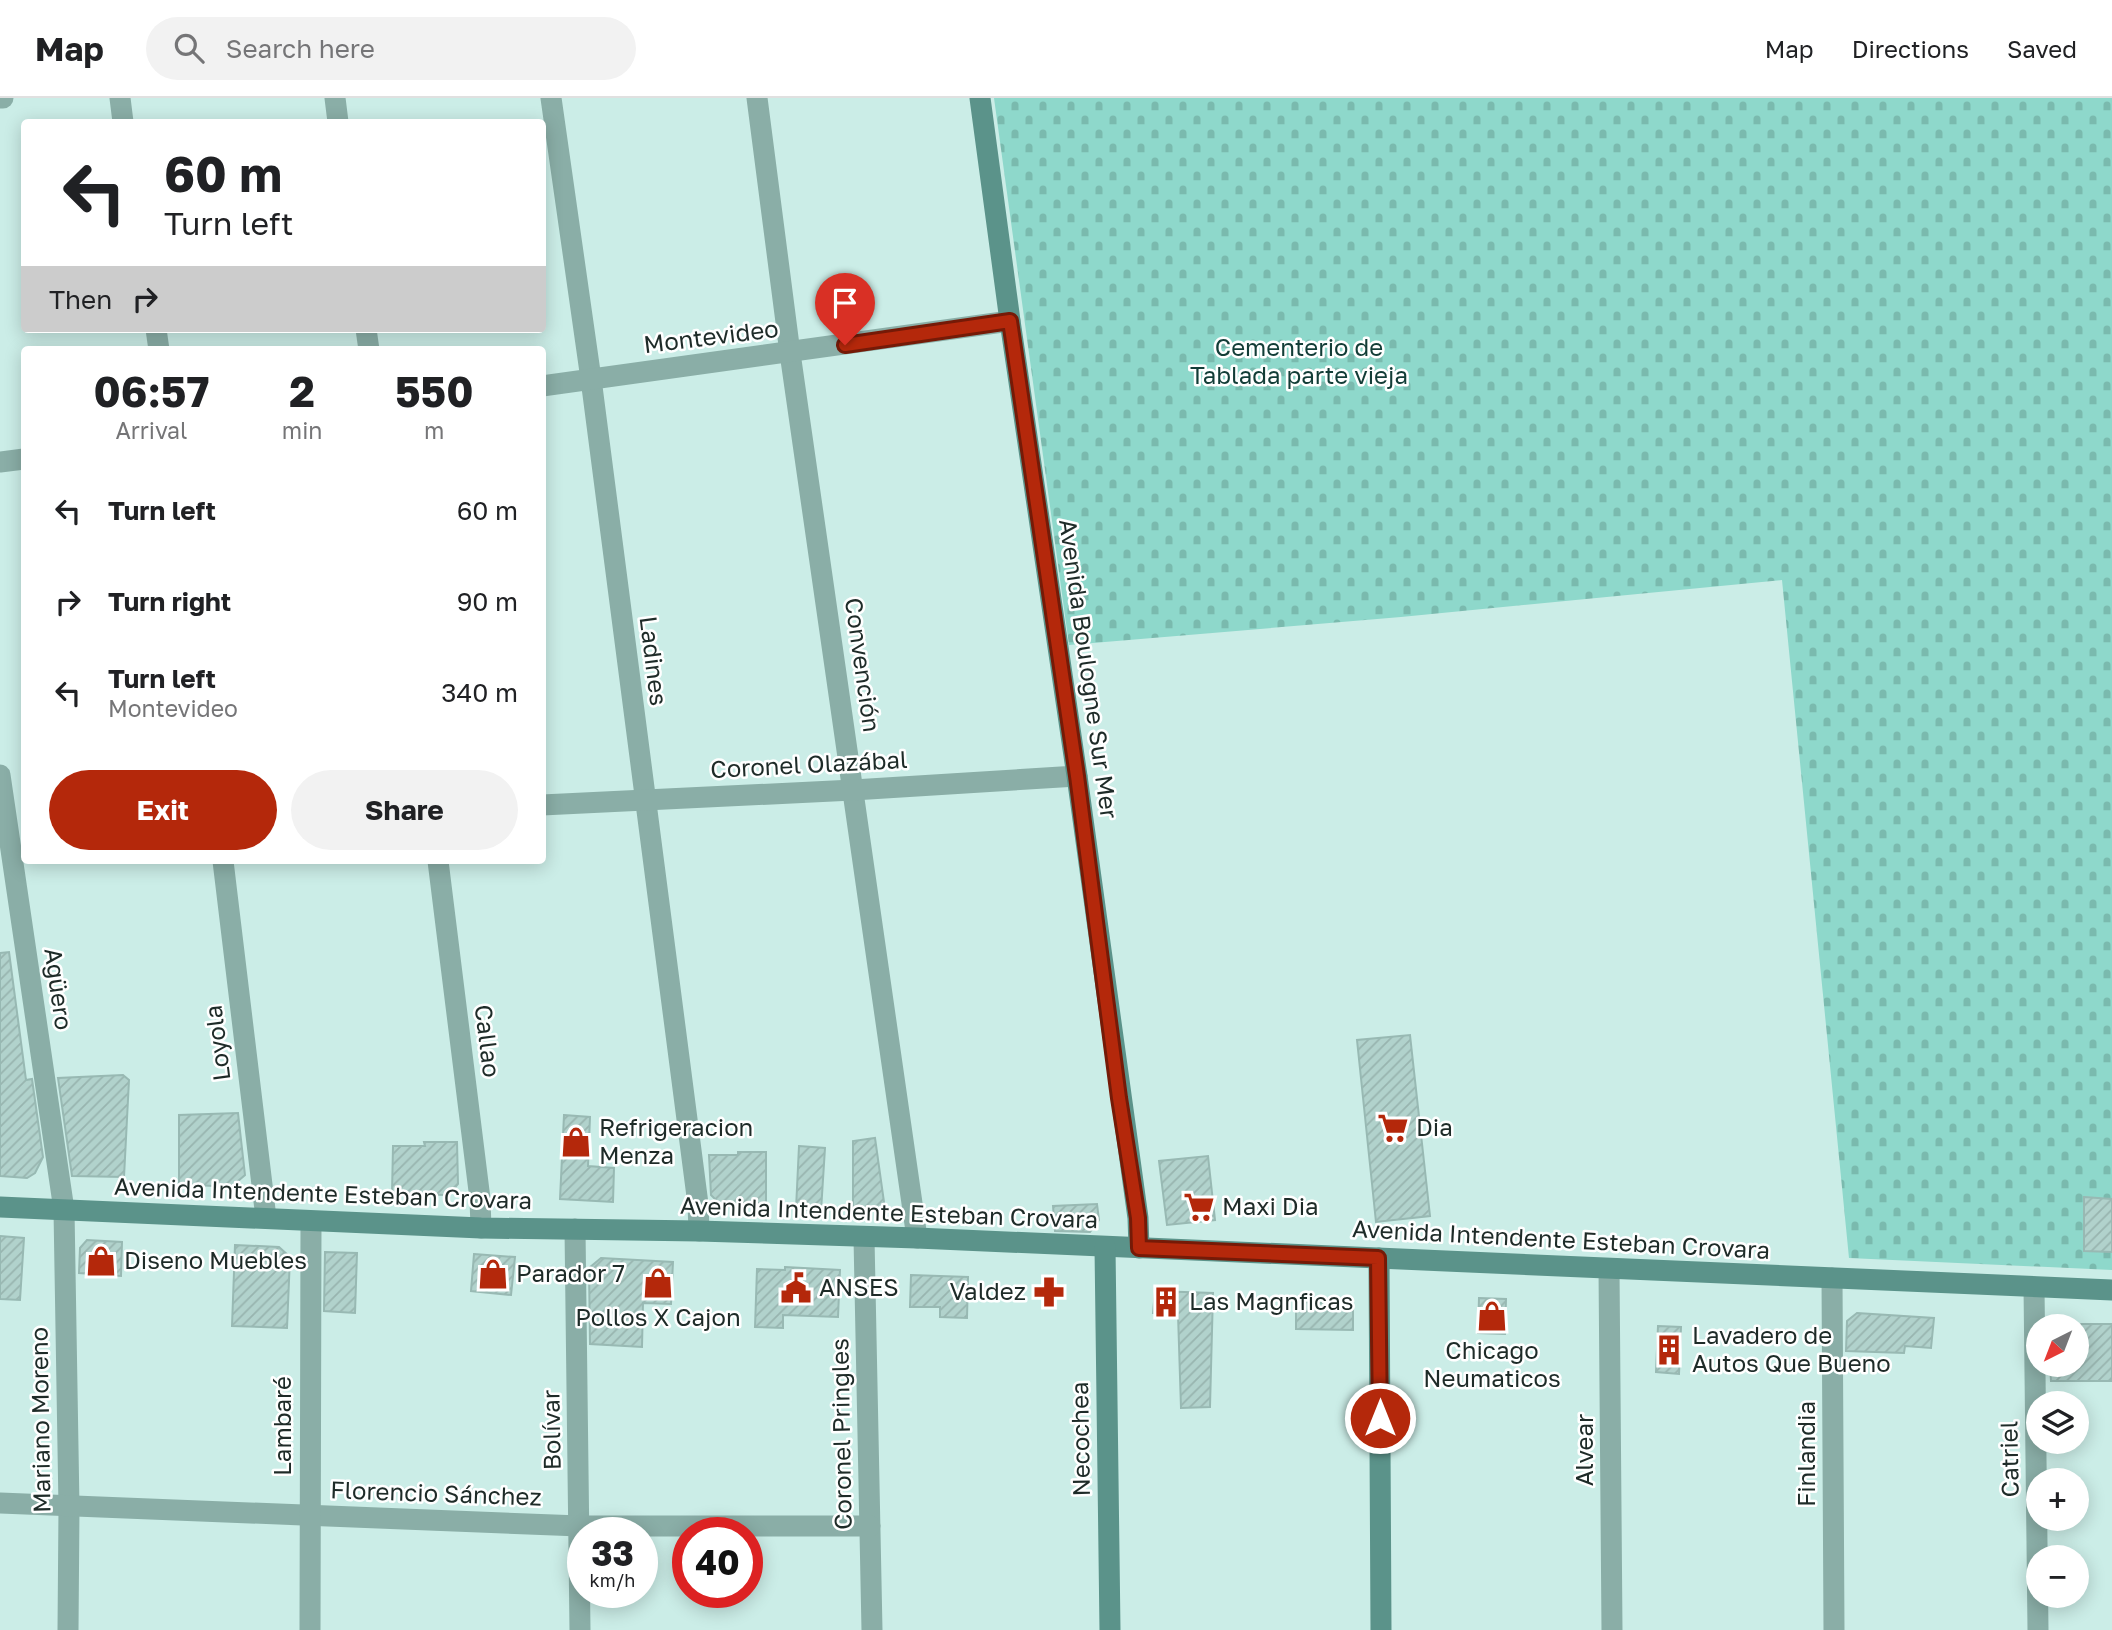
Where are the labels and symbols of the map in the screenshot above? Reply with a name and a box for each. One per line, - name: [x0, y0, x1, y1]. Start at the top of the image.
- pin: [815, 273, 875, 345]
- street label: Montevideo: [642, 313, 780, 358]
- park label: Cementerio de Tablada parte vieja: [1190, 332, 1408, 389]
- street label: Avenida Boulogne Sur Mer: [1054, 517, 1125, 821]
- street label: Convención: [840, 596, 887, 734]
- street label: Ladines: [635, 614, 674, 707]
- street label: Coronel Olazábal: [710, 744, 908, 783]
- street label: Agüero: [39, 946, 80, 1032]
- street label: Callao: [470, 1003, 507, 1079]
- street label: Loyola: [197, 1004, 236, 1083]
- supermarket icon: Dia: [1376, 1111, 1410, 1145]
- place label: Refrigeracion Menza: [599, 1112, 753, 1169]
- place label: Dia: [1416, 1112, 1453, 1141]
- shop icon: Refrigeracion Menza: [559, 1125, 593, 1159]
- street label: Avenida Intendente Esteban Crovara: [113, 1171, 533, 1214]
- street label: Avenida Intendente Esteban Crovara: [679, 1190, 1099, 1233]
- supermarket icon: Maxi Dia: [1182, 1190, 1216, 1224]
- place label: Maxi Dia: [1222, 1191, 1319, 1220]
- street label: Avenida Intendente Esteban Crovara: [1351, 1213, 1771, 1264]
- shop icon: Diseno Muebles: [84, 1244, 118, 1278]
- place label: Diseno Muebles: [124, 1245, 307, 1274]
- shop icon: Parador 7: [476, 1257, 510, 1291]
- place label: Parador 7: [516, 1258, 625, 1287]
- shop icon: Pollos X Cajon: [641, 1266, 675, 1300]
- public building icon: ANSES: [779, 1271, 813, 1305]
- place label: ANSES: [819, 1272, 899, 1301]
- pharmacy icon: Valdez: [1032, 1275, 1066, 1309]
- place label: Valdez: [949, 1276, 1026, 1305]
- building icon: Las Magnficas: [1149, 1285, 1183, 1319]
- place label: Las Magnficas: [1189, 1286, 1353, 1315]
- shop icon: Chicago Neumaticos: [1475, 1299, 1509, 1333]
- place label: Pollos X Cajon: [575, 1302, 741, 1331]
- north arrow: [2026, 1314, 2090, 1377]
- place label: Lavadero de Autos Que Bueno: [1692, 1320, 1891, 1377]
- street label: Mariano Moreno: [23, 1327, 56, 1513]
- building icon: Lavadero de Autos Que Bueno: [1652, 1333, 1686, 1367]
- place label: Chicago Neumaticos: [1423, 1335, 1561, 1392]
- street label: Coronel Pringles: [824, 1338, 857, 1530]
- street label: Lambaré: [267, 1376, 296, 1476]
- street label: Necochea: [1064, 1381, 1095, 1497]
- position arrow: [1343, 1381, 1417, 1455]
- street label: Bolívar: [535, 1390, 566, 1470]
- street label: Finlandia: [1791, 1401, 1820, 1507]
- street label: Alvear: [1569, 1414, 1598, 1486]
- street label: Catriel: [1993, 1420, 2024, 1498]
- street label: Florencio Sánchez: [330, 1474, 542, 1511]
- speed limit sign: 40: [672, 1517, 763, 1608]

